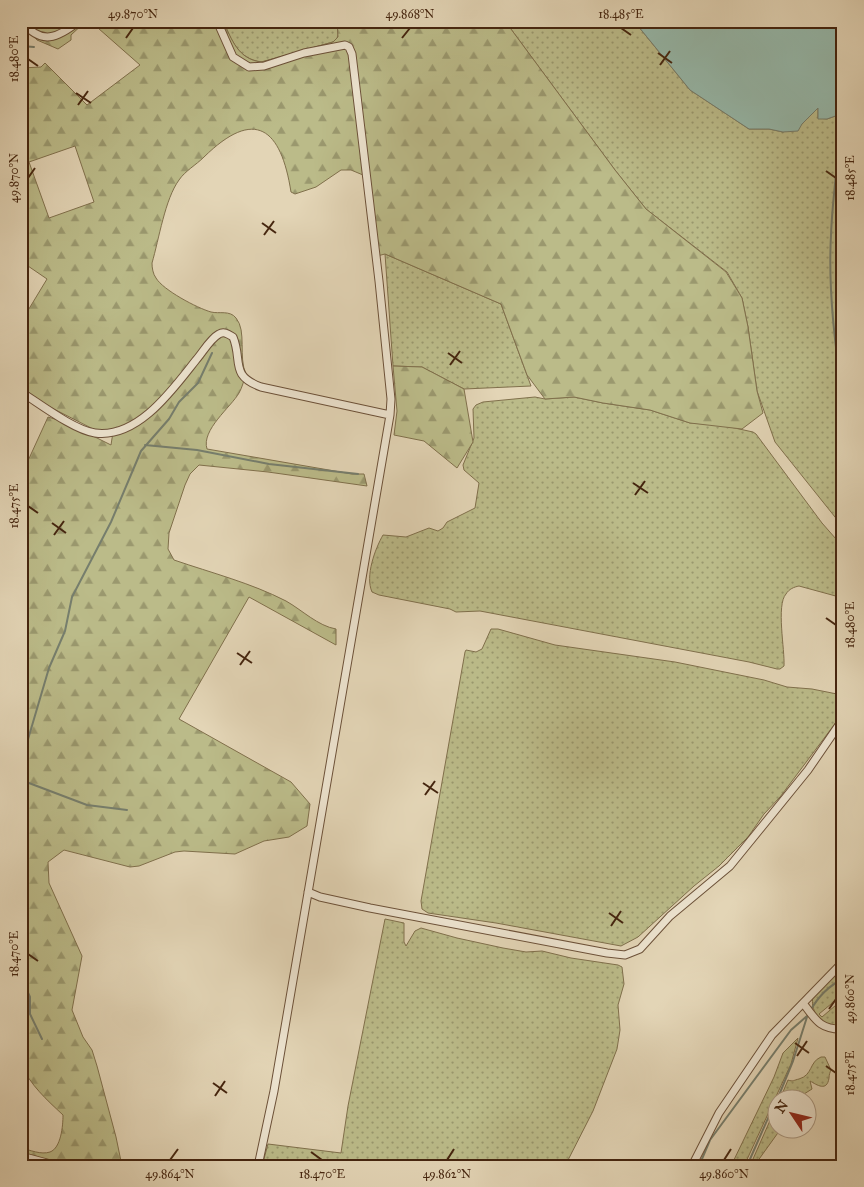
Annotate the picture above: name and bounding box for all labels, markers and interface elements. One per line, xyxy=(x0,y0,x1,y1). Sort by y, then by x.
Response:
text: 49.870°N xyxy=(108,7,158,21)
text: 49.868°N xyxy=(385,7,435,21)
text: 18.485°E xyxy=(598,7,644,21)
text: 18.480°E xyxy=(7,35,21,82)
text: 49.870°N xyxy=(7,153,21,203)
text: 18.485°E xyxy=(843,155,857,201)
text: 18.475°E xyxy=(7,483,21,528)
text: 18.480°E xyxy=(843,601,857,648)
text: 18.470°E xyxy=(7,930,21,977)
text: 49.860°N xyxy=(843,974,857,1024)
text: 18.475°E xyxy=(843,1050,857,1095)
north arrow xyxy=(766,1090,816,1140)
text: N xyxy=(771,1097,792,1117)
text: 49.864°N xyxy=(145,1167,195,1181)
text: 18.470°E xyxy=(299,1167,346,1181)
text: 49.862°N xyxy=(423,1167,471,1181)
text: 49.860°N xyxy=(699,1167,749,1181)

